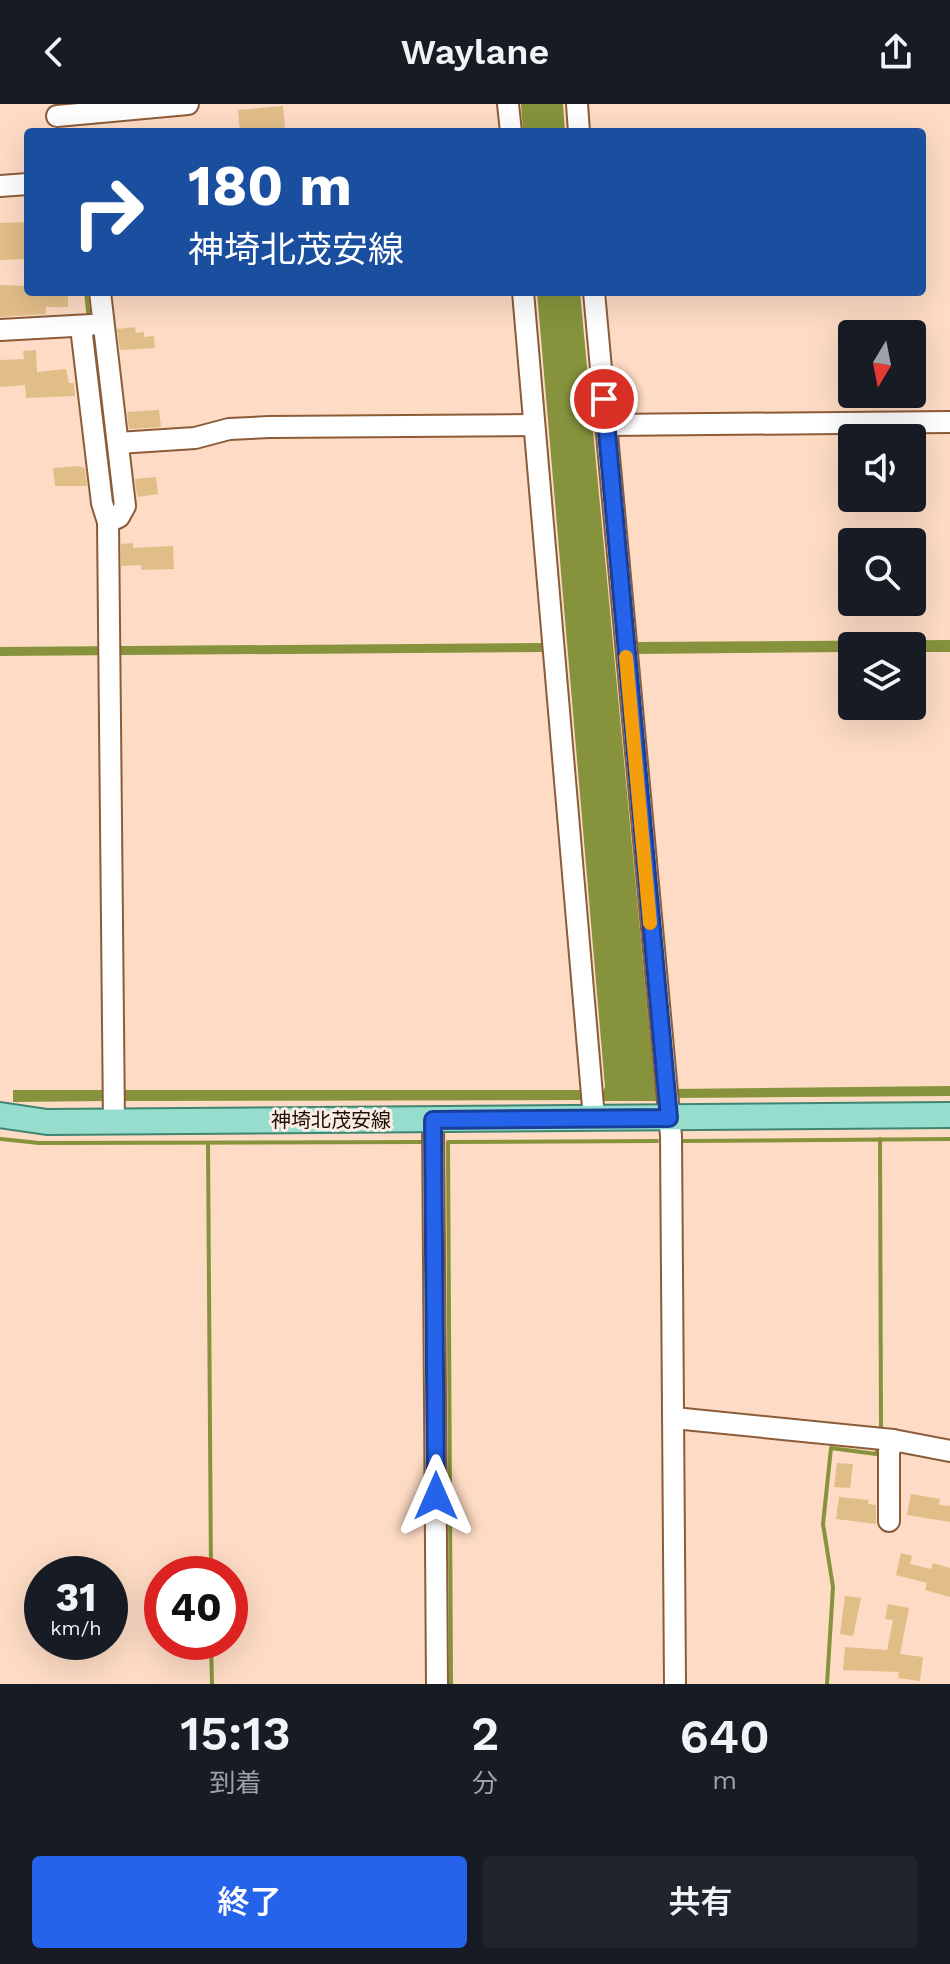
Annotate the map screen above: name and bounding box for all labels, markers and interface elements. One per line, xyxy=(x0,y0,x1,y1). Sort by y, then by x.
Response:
icon: back xyxy=(32,30,76,74)
icon: share xyxy=(874,30,918,74)
text: Waylane xyxy=(401,31,549,73)
text: 180 m xyxy=(188,153,352,219)
icon: right xyxy=(56,160,160,264)
text: 神埼北茂安線 xyxy=(188,229,404,271)
north arrow xyxy=(838,320,926,408)
map controls xyxy=(838,320,926,720)
pin xyxy=(570,365,638,433)
icon: arrive xyxy=(582,377,626,421)
button: sound xyxy=(838,424,926,512)
button: search xyxy=(838,528,926,616)
button: layers xyxy=(838,632,926,720)
street label: 神埼北茂安線 xyxy=(271,1108,391,1132)
position arrow xyxy=(394,1454,478,1538)
speed limit sign: 40 xyxy=(144,1556,248,1660)
text: 31 xyxy=(56,1574,96,1621)
text: km/h xyxy=(50,1616,102,1640)
text: 15:13 xyxy=(180,1705,291,1762)
text: 2 xyxy=(471,1705,499,1762)
text: 640 xyxy=(679,1708,770,1765)
text: m xyxy=(712,1765,737,1795)
text: 到着 xyxy=(209,1768,261,1798)
text: 分 xyxy=(472,1768,498,1798)
button: 終了 xyxy=(32,1856,467,1948)
button: 共有 xyxy=(483,1856,918,1948)

